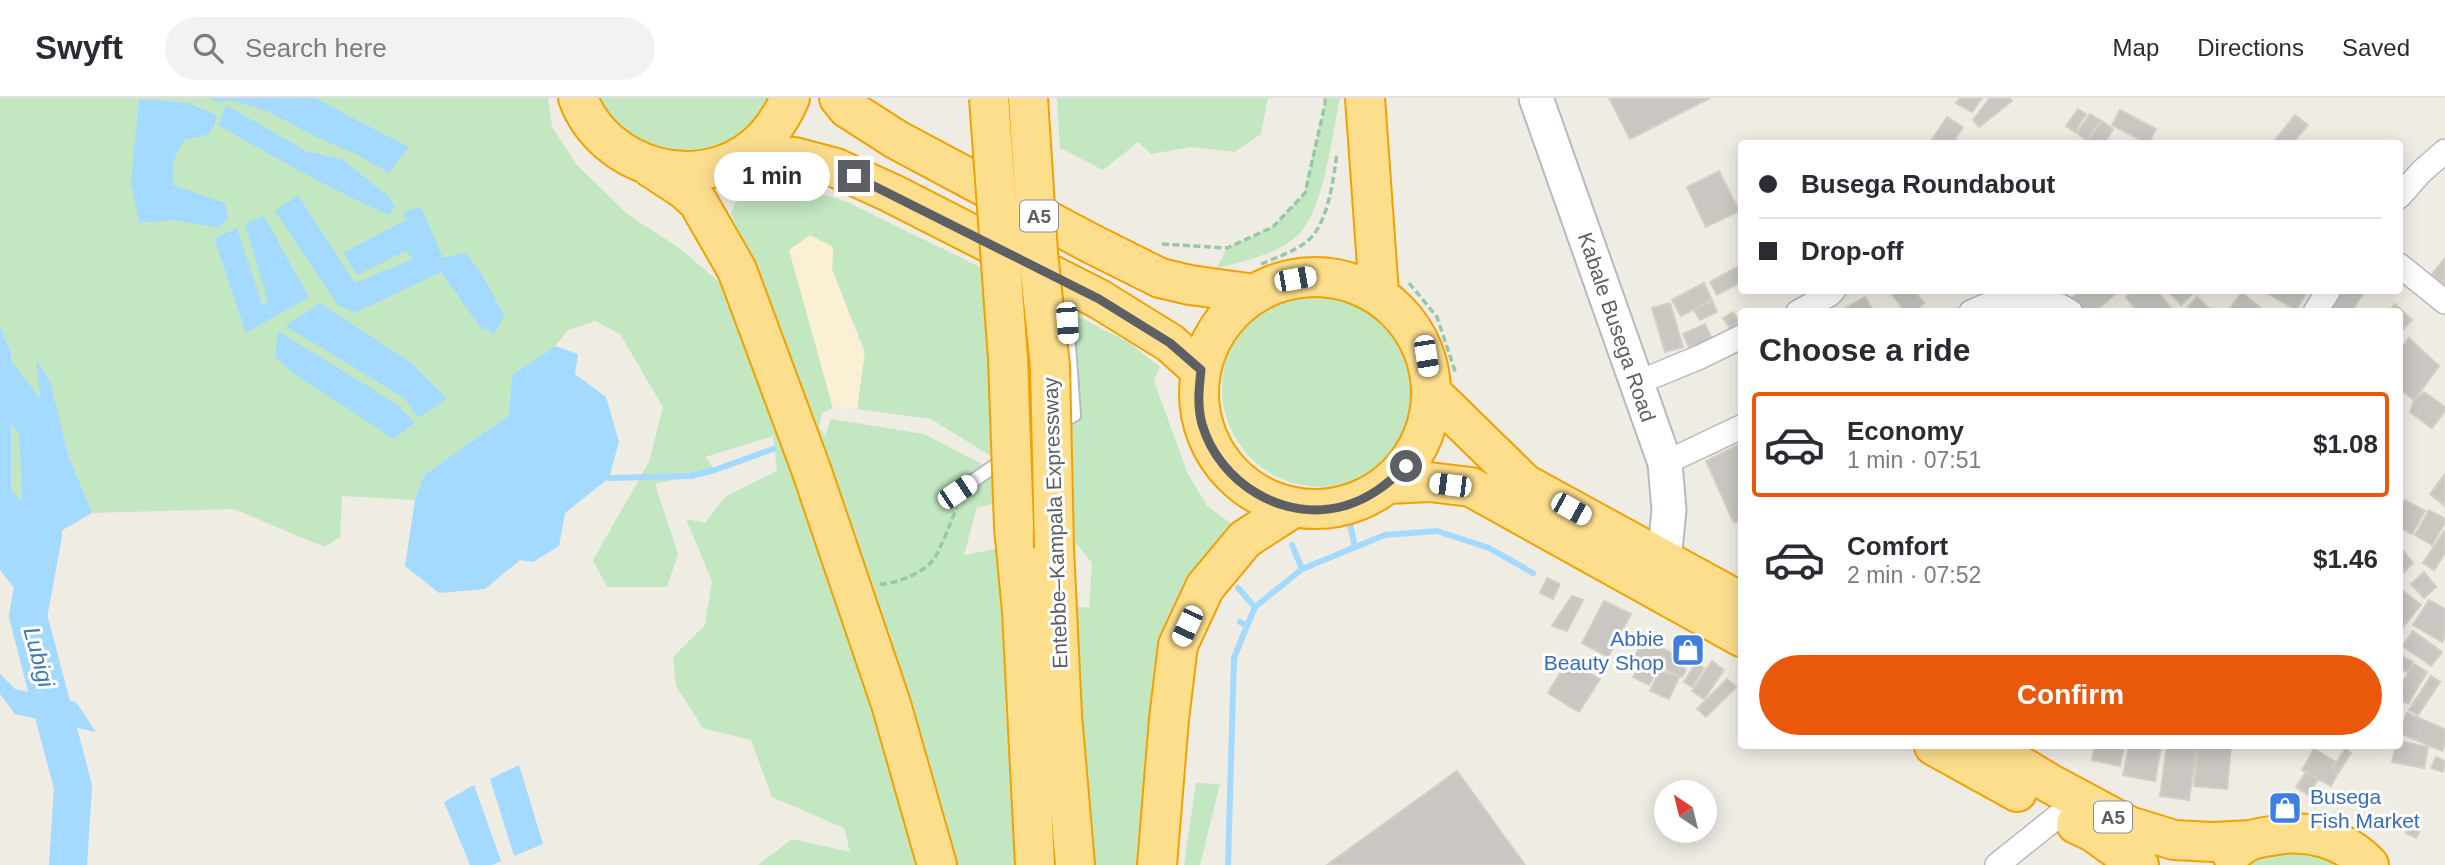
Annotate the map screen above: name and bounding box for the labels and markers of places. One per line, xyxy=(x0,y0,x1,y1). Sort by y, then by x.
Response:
place label: Abbie Beauty Shop xyxy=(1544,627,1664,674)
shop icon: Abbie Beauty Shop xyxy=(1669,631,1707,669)
place label: Busega Fish Market xyxy=(2310,785,2420,832)
shop icon: Busega Fish Market xyxy=(2266,789,2304,827)

